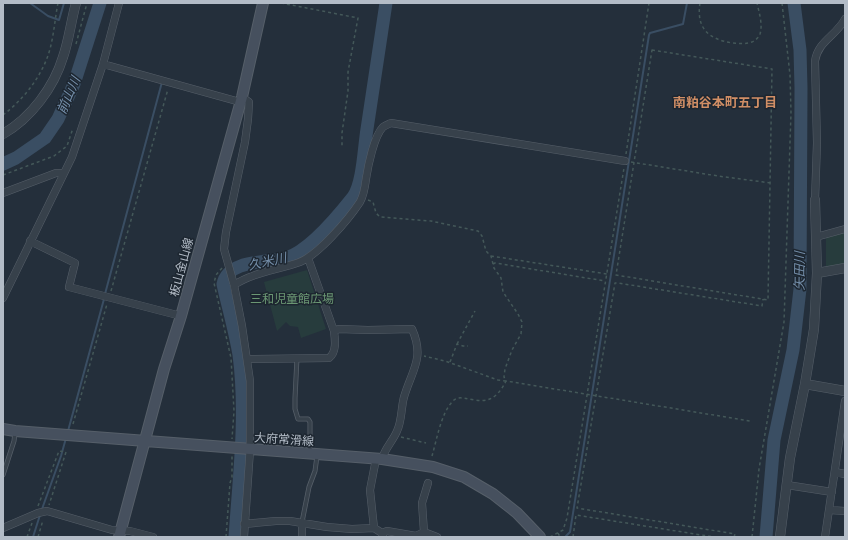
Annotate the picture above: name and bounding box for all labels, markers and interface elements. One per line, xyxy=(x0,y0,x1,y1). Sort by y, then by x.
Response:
water label: 前山川 xyxy=(54,72,83,116)
district label: 南粕谷本町五丁目 xyxy=(673,95,777,109)
street label: 板山金山線 xyxy=(167,236,195,298)
water label: 矢田川 xyxy=(792,249,806,291)
water label: 久米川 xyxy=(246,250,289,272)
park label: 三和児童館広場 xyxy=(250,292,334,305)
street label: 大府常滑線 xyxy=(254,430,314,448)

